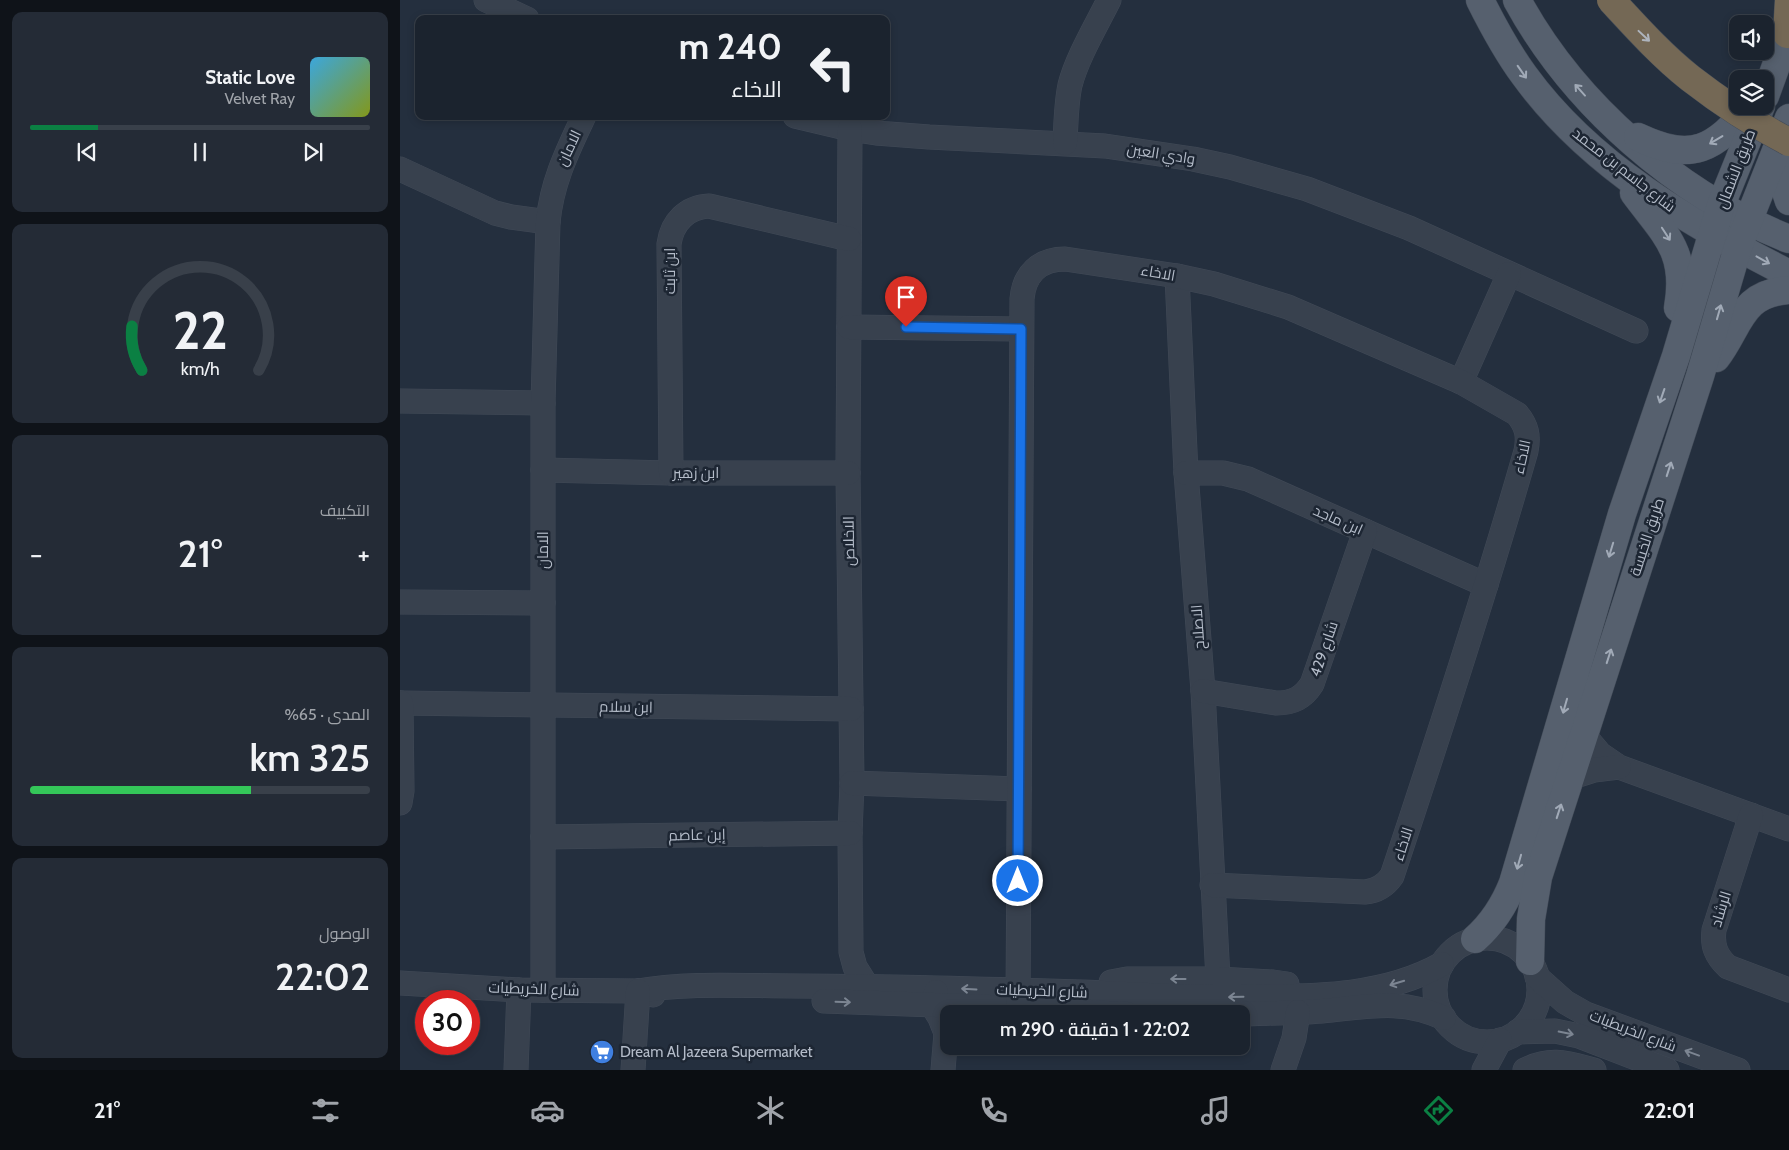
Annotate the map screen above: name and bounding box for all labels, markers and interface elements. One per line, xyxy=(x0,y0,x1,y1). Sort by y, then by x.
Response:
map controls xyxy=(1729,15,1774,115)
button: sound xyxy=(1729,15,1774,60)
text: 240 m xyxy=(679,25,782,68)
one-way arrow xyxy=(1638,30,1651,42)
icon: left xyxy=(800,35,865,100)
one-way arrow xyxy=(1517,65,1527,79)
text: Static Love xyxy=(205,66,295,89)
button: layers xyxy=(1729,70,1774,115)
text: الاخاء xyxy=(731,76,782,103)
one-way arrow xyxy=(1574,84,1586,97)
text: Velvet Ray xyxy=(224,89,295,108)
street label: شارع جاسم بن محمد xyxy=(1568,124,1679,217)
street label: الامان xyxy=(553,127,586,169)
street label: طريق الشمال xyxy=(1713,127,1760,211)
one-way arrow xyxy=(1710,135,1724,145)
icon: previous xyxy=(73,138,101,166)
icon: pause xyxy=(186,138,214,166)
icon: next xyxy=(299,138,327,166)
street label: وادي العين xyxy=(1125,140,1196,171)
one-way arrow xyxy=(1661,227,1671,241)
street label: ابن ثابت xyxy=(661,248,680,294)
one-way arrow xyxy=(1756,256,1770,266)
street label: الاخاء xyxy=(1139,261,1177,285)
pin xyxy=(885,276,927,327)
icon: arrive xyxy=(892,283,920,311)
text: 22 xyxy=(172,299,228,362)
one-way arrow xyxy=(1714,304,1724,320)
text: km/h xyxy=(180,358,220,379)
one-way arrow xyxy=(1657,388,1666,404)
street label: الاخاء xyxy=(1510,438,1534,476)
one-way arrow xyxy=(1665,461,1675,477)
street label: ابن زهير xyxy=(672,464,719,483)
street label: طريق الخيسة xyxy=(1626,496,1669,579)
text: التكييف xyxy=(320,501,370,520)
street label: ابن ماجد xyxy=(1310,501,1366,540)
street label: الاخلاص xyxy=(840,516,859,566)
text: 21° xyxy=(178,530,222,577)
street label: الامان xyxy=(534,531,553,569)
text: − xyxy=(30,537,42,571)
text: + xyxy=(358,537,370,571)
one-way arrow xyxy=(1605,542,1615,558)
street label: الاصلاح xyxy=(1187,604,1211,650)
street label: شارع 429 xyxy=(1306,619,1344,680)
one-way arrow xyxy=(1605,649,1614,665)
street label: ابن سلام xyxy=(599,698,653,717)
one-way arrow xyxy=(1560,698,1570,714)
text: المدى · 65% xyxy=(284,705,370,724)
text: 325 km xyxy=(249,734,370,781)
one-way arrow xyxy=(1555,804,1564,819)
street label: الاخاء xyxy=(1389,825,1417,863)
street label: إبن عاصم xyxy=(668,826,726,845)
position arrow xyxy=(991,854,1043,906)
one-way arrow xyxy=(1514,854,1524,870)
street label: الرشاد xyxy=(1707,889,1735,929)
text: الوصول xyxy=(319,924,370,943)
text: 22:02 xyxy=(275,953,370,1000)
one-way arrow xyxy=(1170,974,1186,984)
street label: شارع الخريطيات xyxy=(488,978,580,1002)
one-way arrow xyxy=(1390,978,1406,988)
street label: شارع الخريطيات xyxy=(996,980,1088,1004)
one-way arrow xyxy=(961,984,977,993)
speed limit sign: 30 xyxy=(415,990,480,1055)
one-way arrow xyxy=(1228,992,1244,1002)
one-way arrow xyxy=(835,997,851,1007)
street label: شارع الخريطيات xyxy=(1586,1006,1679,1058)
text: 22:02 · 1 دقيقة · 290 m xyxy=(1000,1018,1190,1041)
one-way arrow xyxy=(1557,1029,1573,1038)
supermarket icon: Dream Al Jazeera Supermarket xyxy=(589,1039,615,1065)
place label: Dream Al Jazeera Supermarket xyxy=(620,1043,813,1061)
one-way arrow xyxy=(1685,1048,1700,1057)
icon: filters xyxy=(308,1093,343,1128)
icon: car xyxy=(530,1093,565,1128)
icon: climate xyxy=(753,1093,788,1128)
icon: phone xyxy=(976,1093,1011,1128)
icon: music xyxy=(1198,1093,1233,1128)
icon: directions xyxy=(1421,1093,1456,1128)
text: 21° xyxy=(94,1097,120,1124)
text: 22:01 xyxy=(1643,1097,1695,1124)

